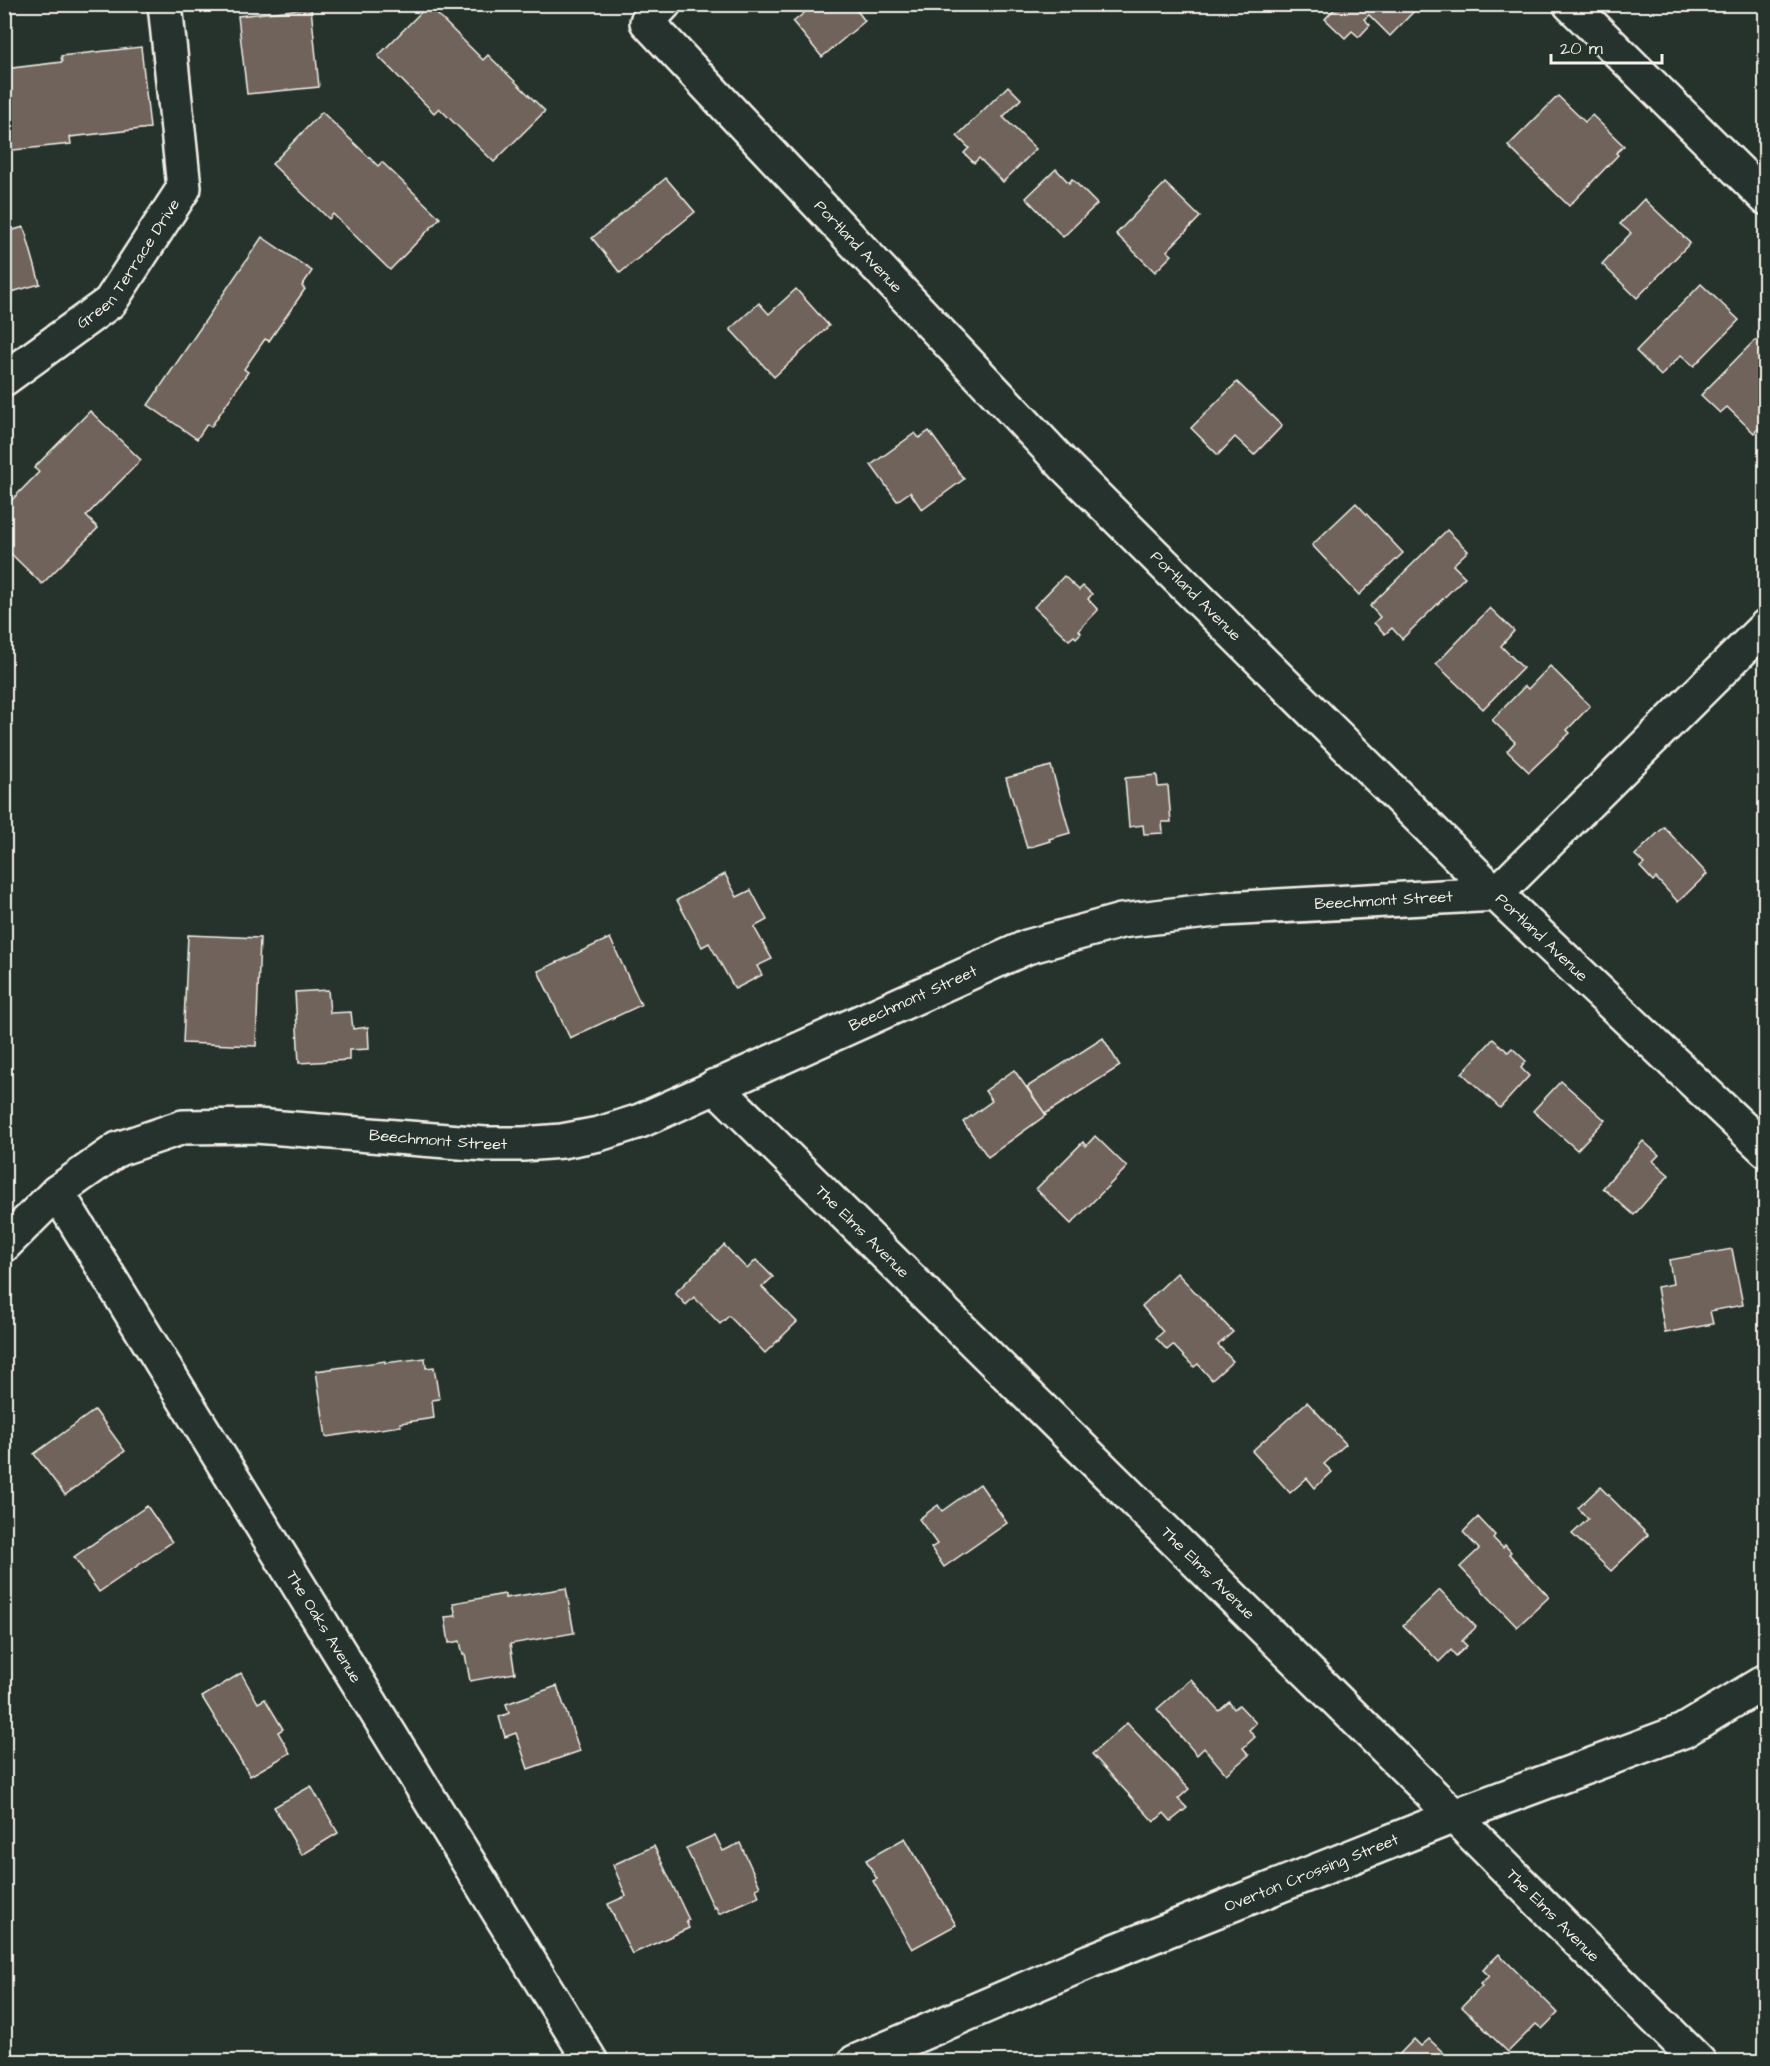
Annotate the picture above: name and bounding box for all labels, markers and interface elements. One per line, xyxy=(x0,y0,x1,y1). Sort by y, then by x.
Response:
scale bar xyxy=(1551,27,1662,65)
text: 20 m xyxy=(1560,36,1603,61)
street label: Green Terrace Drive xyxy=(72,194,185,334)
street label: Portland Avenue xyxy=(809,195,908,298)
street label: Portland Avenue xyxy=(1146,546,1246,646)
street label: Beechmont Street xyxy=(1314,885,1454,915)
street label: Portland Avenue xyxy=(1491,888,1593,987)
street label: Beechmont Street xyxy=(845,960,981,1037)
street label: Beechmont Street xyxy=(368,1124,508,1155)
street label: The Elms Avenue xyxy=(810,1180,914,1283)
street label: The Elms Avenue xyxy=(1156,1522,1260,1625)
street label: The Oaks Avenue xyxy=(281,1566,367,1687)
street label: Overton Crossing Street xyxy=(1221,1828,1402,1917)
street label: The Elms Avenue xyxy=(1501,1864,1605,1967)

